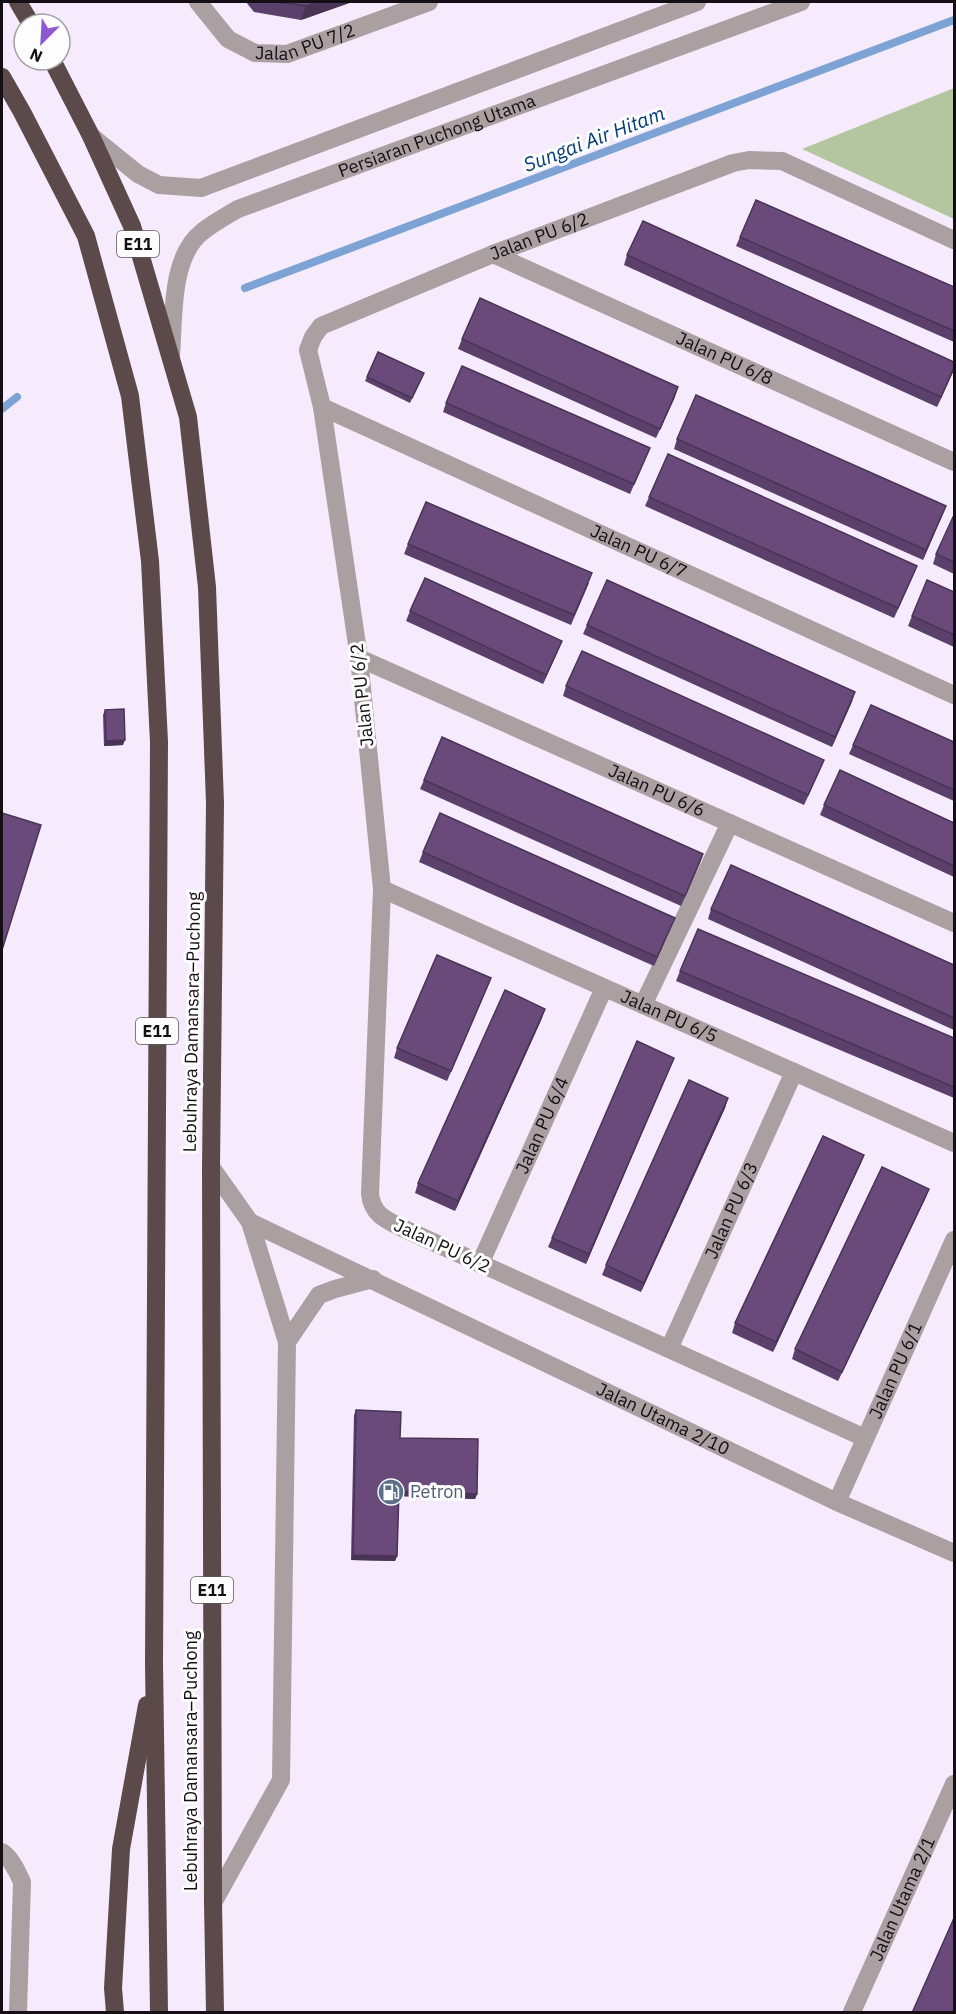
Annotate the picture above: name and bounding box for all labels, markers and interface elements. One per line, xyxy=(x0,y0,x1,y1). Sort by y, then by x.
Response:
north arrow xyxy=(12,12,72,72)
street label: Jalan PU 7/2 xyxy=(255,18,358,65)
text: N xyxy=(27,44,45,67)
street label: Persiaran Puchong Utama xyxy=(335,89,539,182)
water label: Sungai Air Hitam xyxy=(519,99,668,178)
street label: Jalan PU 6/2 xyxy=(487,207,592,265)
road number: E11 xyxy=(117,231,159,257)
street label: Jalan PU 6/8 xyxy=(673,326,777,390)
street label: Jalan PU 6/7 xyxy=(587,519,691,583)
street label: Jalan PU 6/2 xyxy=(345,642,378,748)
street label: Jalan PU 6/6 xyxy=(605,759,709,822)
street label: Lebuhraya Damansara–Puchong xyxy=(178,891,205,1153)
street label: Jalan PU 6/5 xyxy=(617,984,721,1048)
road number: E11 xyxy=(136,1018,178,1044)
street label: Jalan PU 6/4 xyxy=(510,1073,574,1177)
street label: Jalan PU 6/3 xyxy=(699,1158,763,1262)
street label: Jalan PU 6/2 xyxy=(390,1213,494,1278)
street label: Jalan PU 6/1 xyxy=(864,1318,927,1422)
street label: Jalan Utama 2/10 xyxy=(593,1377,734,1460)
fuel station icon: Petron xyxy=(376,1477,406,1507)
place label: Petron xyxy=(410,1480,464,1503)
road number: E11 xyxy=(191,1577,233,1603)
street label: Lebuhraya Damansara–Puchong xyxy=(179,1630,202,1891)
street label: Jalan Utama 2/1 xyxy=(864,1833,940,1965)

